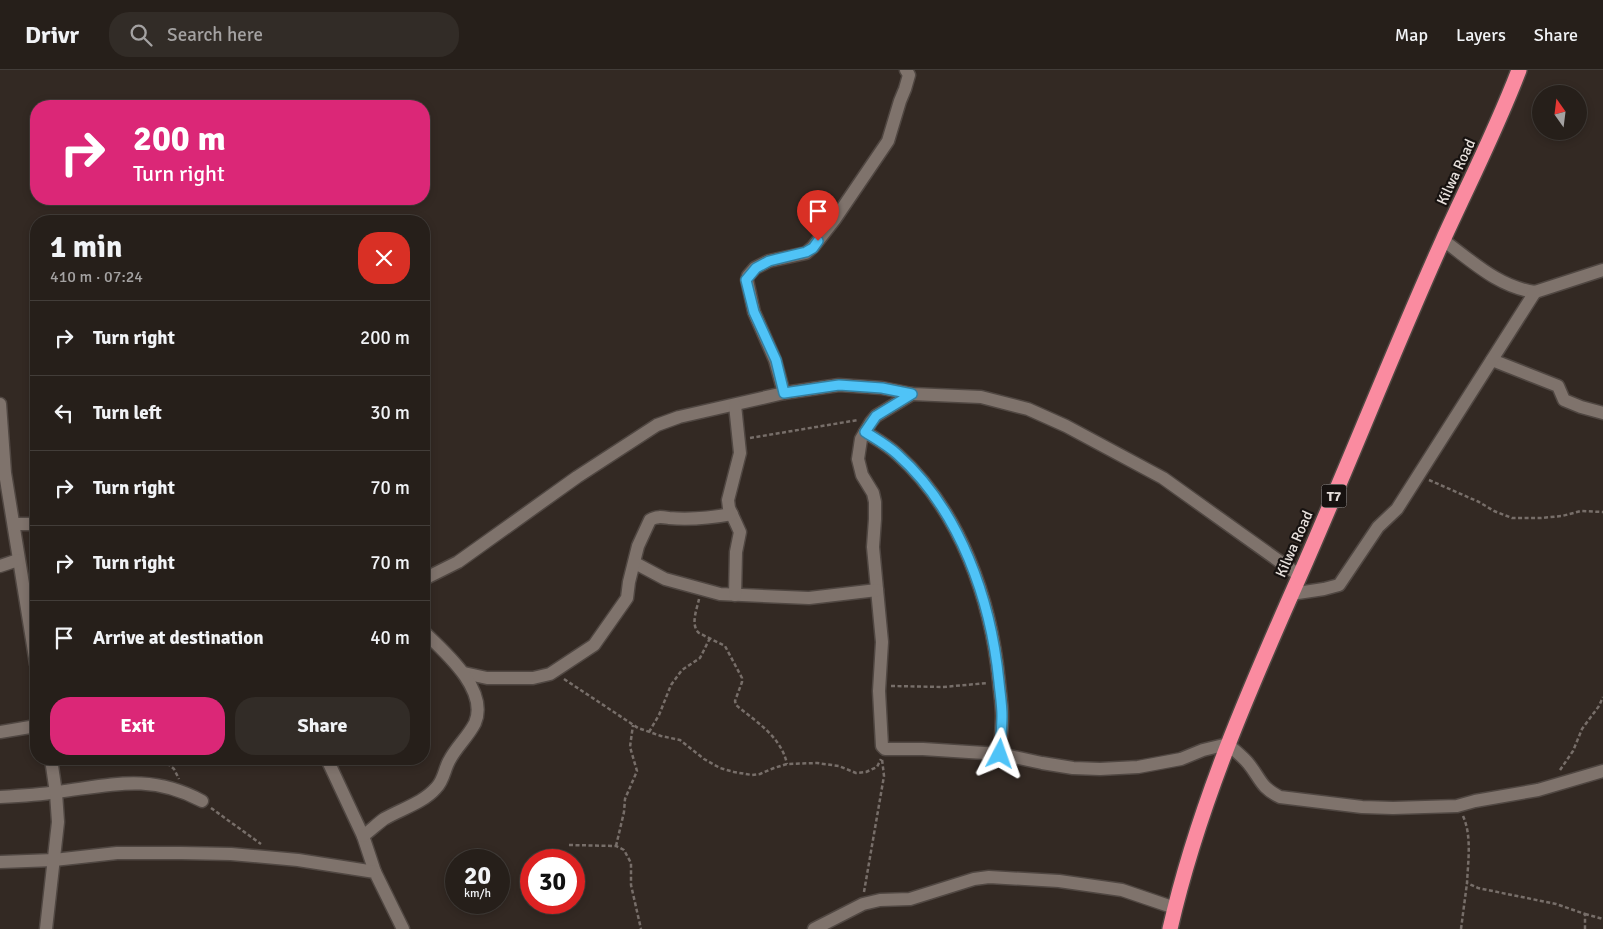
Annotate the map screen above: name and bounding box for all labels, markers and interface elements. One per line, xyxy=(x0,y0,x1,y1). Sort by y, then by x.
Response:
search box xyxy=(109,12,459,57)
text: Drivr xyxy=(25,20,79,50)
icon: search xyxy=(127,21,155,49)
text: Search here xyxy=(167,23,263,47)
text: Map xyxy=(1395,24,1428,46)
text: Layers xyxy=(1456,24,1506,46)
text: Share xyxy=(1534,24,1578,46)
north arrow xyxy=(1532,85,1588,140)
map controls xyxy=(1532,85,1587,140)
text: 200 m xyxy=(133,117,226,160)
icon: right xyxy=(50,120,115,185)
street label: Kilwa Road xyxy=(1433,136,1479,208)
text: Turn right xyxy=(133,160,225,187)
pin xyxy=(797,190,839,241)
icon: arrive xyxy=(804,197,832,225)
text: 1 min xyxy=(50,229,122,266)
button: close xyxy=(358,232,410,284)
text: 410 m · 07:24 xyxy=(50,267,143,287)
icon: right xyxy=(50,324,78,352)
text: Turn right xyxy=(93,326,175,350)
text: 200 m xyxy=(360,326,410,350)
icon: left xyxy=(50,399,78,427)
text: Turn left xyxy=(93,401,162,425)
text: 30 m xyxy=(370,401,410,425)
icon: right xyxy=(50,474,78,502)
text: Turn right xyxy=(93,476,175,500)
text: 70 m xyxy=(370,476,410,500)
road number: T7 xyxy=(1322,484,1346,508)
street label: Kilwa Road xyxy=(1271,508,1317,580)
icon: right xyxy=(50,549,78,577)
text: Turn right xyxy=(93,551,175,575)
text: 70 m xyxy=(370,551,410,575)
icon: arrive xyxy=(50,624,78,652)
text: Arrive at destination xyxy=(93,626,264,650)
text: 40 m xyxy=(370,626,410,650)
button: Exit xyxy=(50,697,225,755)
button: Share xyxy=(235,697,410,755)
position arrow xyxy=(973,727,1025,779)
speed limit sign: 30 xyxy=(520,849,585,914)
text: 20 xyxy=(464,860,491,891)
text: km/h xyxy=(464,886,491,901)

